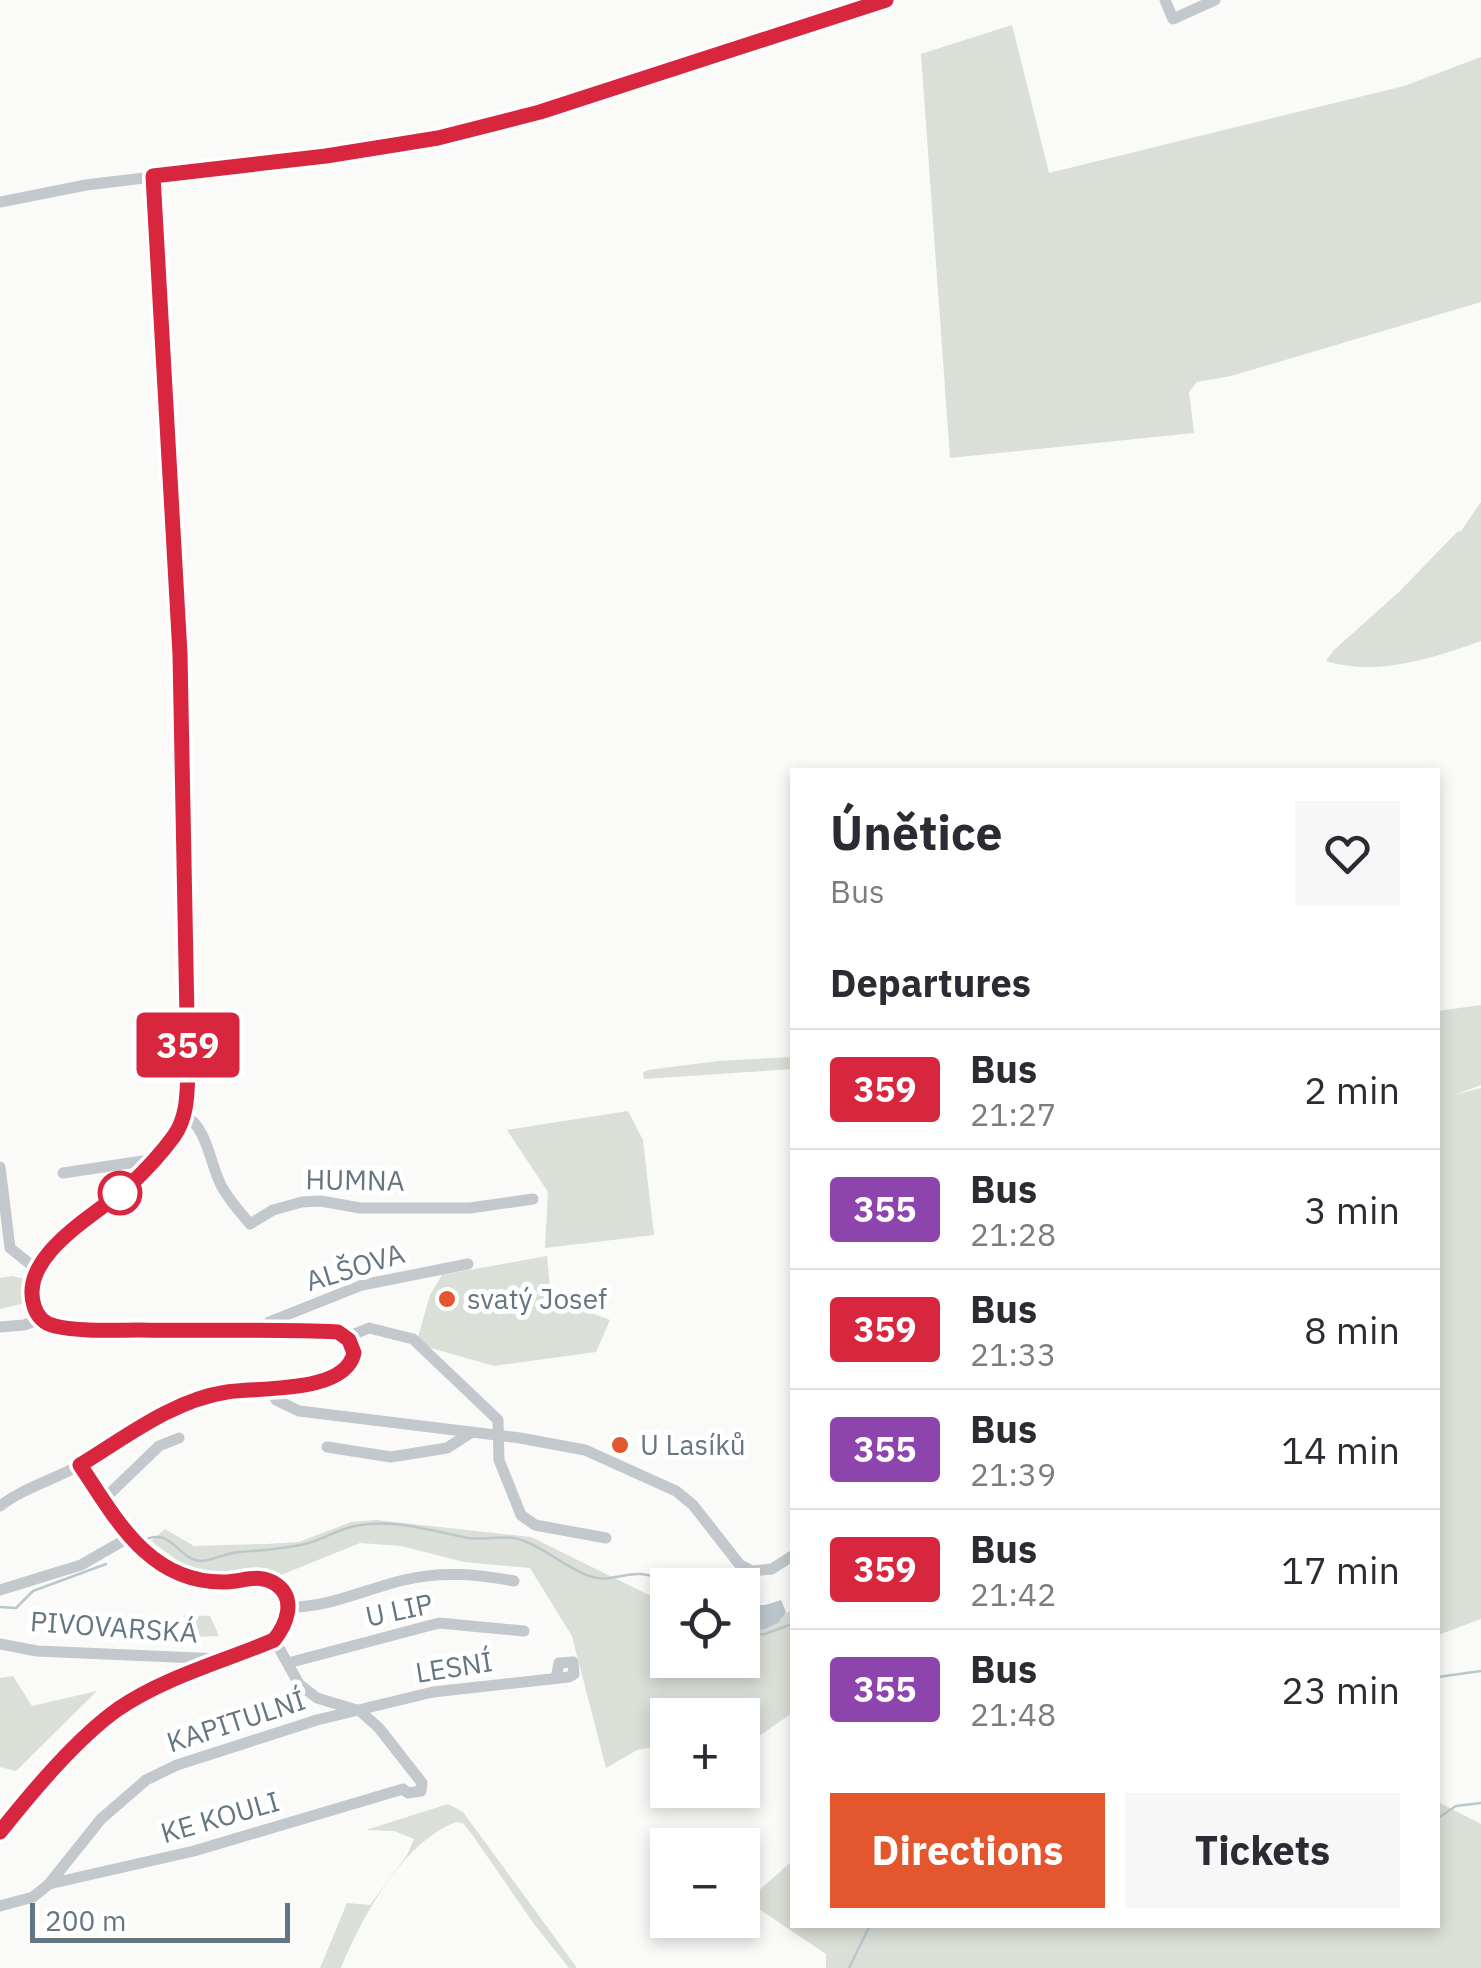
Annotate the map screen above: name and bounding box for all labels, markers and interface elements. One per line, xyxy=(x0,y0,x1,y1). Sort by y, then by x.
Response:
text: Únětice xyxy=(830,801,1003,863)
button: heart xyxy=(1295,801,1400,906)
text: Bus xyxy=(830,870,885,912)
text: Departures xyxy=(830,958,1031,1007)
line badge: 359 xyxy=(130,1012,246,1078)
text: 359 xyxy=(156,1022,220,1068)
text: Bus xyxy=(970,1044,1037,1093)
text: 2 min xyxy=(1304,1065,1400,1114)
text: 359 xyxy=(853,1066,917,1112)
text: 21:27 xyxy=(970,1093,1056,1135)
street label: HUMNA xyxy=(305,1160,405,1199)
text: Bus xyxy=(970,1164,1037,1213)
unlabelled marker xyxy=(99,1172,141,1214)
text: 3 min xyxy=(1304,1185,1400,1234)
text: 355 xyxy=(853,1186,917,1232)
text: 21:28 xyxy=(970,1213,1056,1255)
street label: ALŠOVA xyxy=(301,1234,409,1299)
place label: svatý Josef xyxy=(467,1280,607,1317)
text: Bus xyxy=(970,1284,1037,1333)
marker: svatý Josef xyxy=(436,1288,458,1310)
text: 8 min xyxy=(1304,1305,1400,1354)
text: 359 xyxy=(853,1306,917,1352)
text: 21:33 xyxy=(970,1333,1056,1375)
text: Bus xyxy=(970,1404,1037,1453)
text: 14 min xyxy=(1281,1425,1400,1474)
place label: U Lasíků xyxy=(640,1426,746,1463)
text: 355 xyxy=(853,1426,917,1472)
marker: U Lasíků xyxy=(609,1434,631,1456)
text: 21:39 xyxy=(970,1453,1056,1495)
text: Bus xyxy=(970,1524,1037,1573)
text: 17 min xyxy=(1281,1545,1400,1594)
text: 359 xyxy=(853,1546,917,1592)
map controls xyxy=(650,1568,760,1938)
button: locate xyxy=(650,1568,760,1678)
text: 21:42 xyxy=(970,1573,1056,1615)
street label: U LIP xyxy=(362,1584,436,1635)
street label: PIVOVARSKÁ xyxy=(29,1602,199,1651)
street label: LESNÍ xyxy=(413,1642,495,1691)
text: Bus xyxy=(970,1644,1037,1693)
text: 23 min xyxy=(1281,1665,1400,1714)
text: 355 xyxy=(853,1666,917,1712)
street label: KAPITULNÍ xyxy=(162,1681,310,1760)
text: 21:48 xyxy=(970,1693,1056,1735)
button: + xyxy=(650,1698,760,1808)
street label: KE KOULI xyxy=(156,1782,283,1851)
button: Directions xyxy=(830,1793,1105,1908)
button: Tickets xyxy=(1125,1793,1400,1908)
button: − xyxy=(650,1828,760,1938)
scale bar xyxy=(30,1898,290,1942)
text: 200 m xyxy=(45,1902,126,1939)

